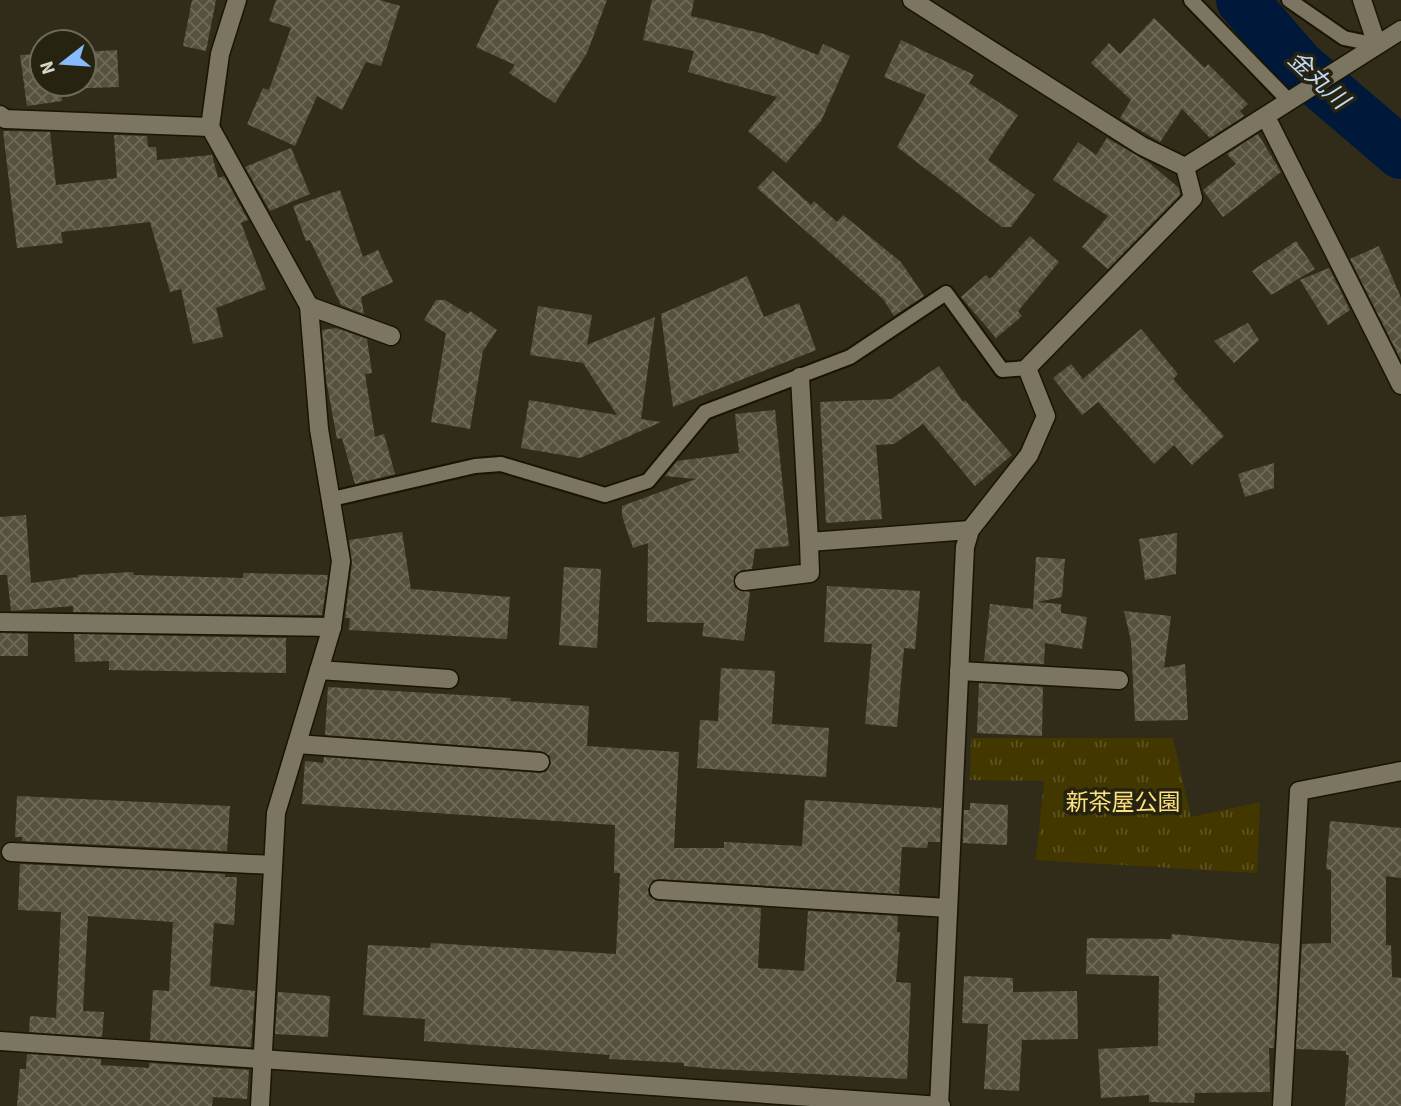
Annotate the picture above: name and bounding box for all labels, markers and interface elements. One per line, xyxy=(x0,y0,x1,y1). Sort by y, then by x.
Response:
north arrow xyxy=(28,28,98,98)
water label: 金丸川 xyxy=(1280,43,1358,119)
text: N xyxy=(33,58,63,78)
park label: 新茶屋公園 xyxy=(1066,786,1181,819)

